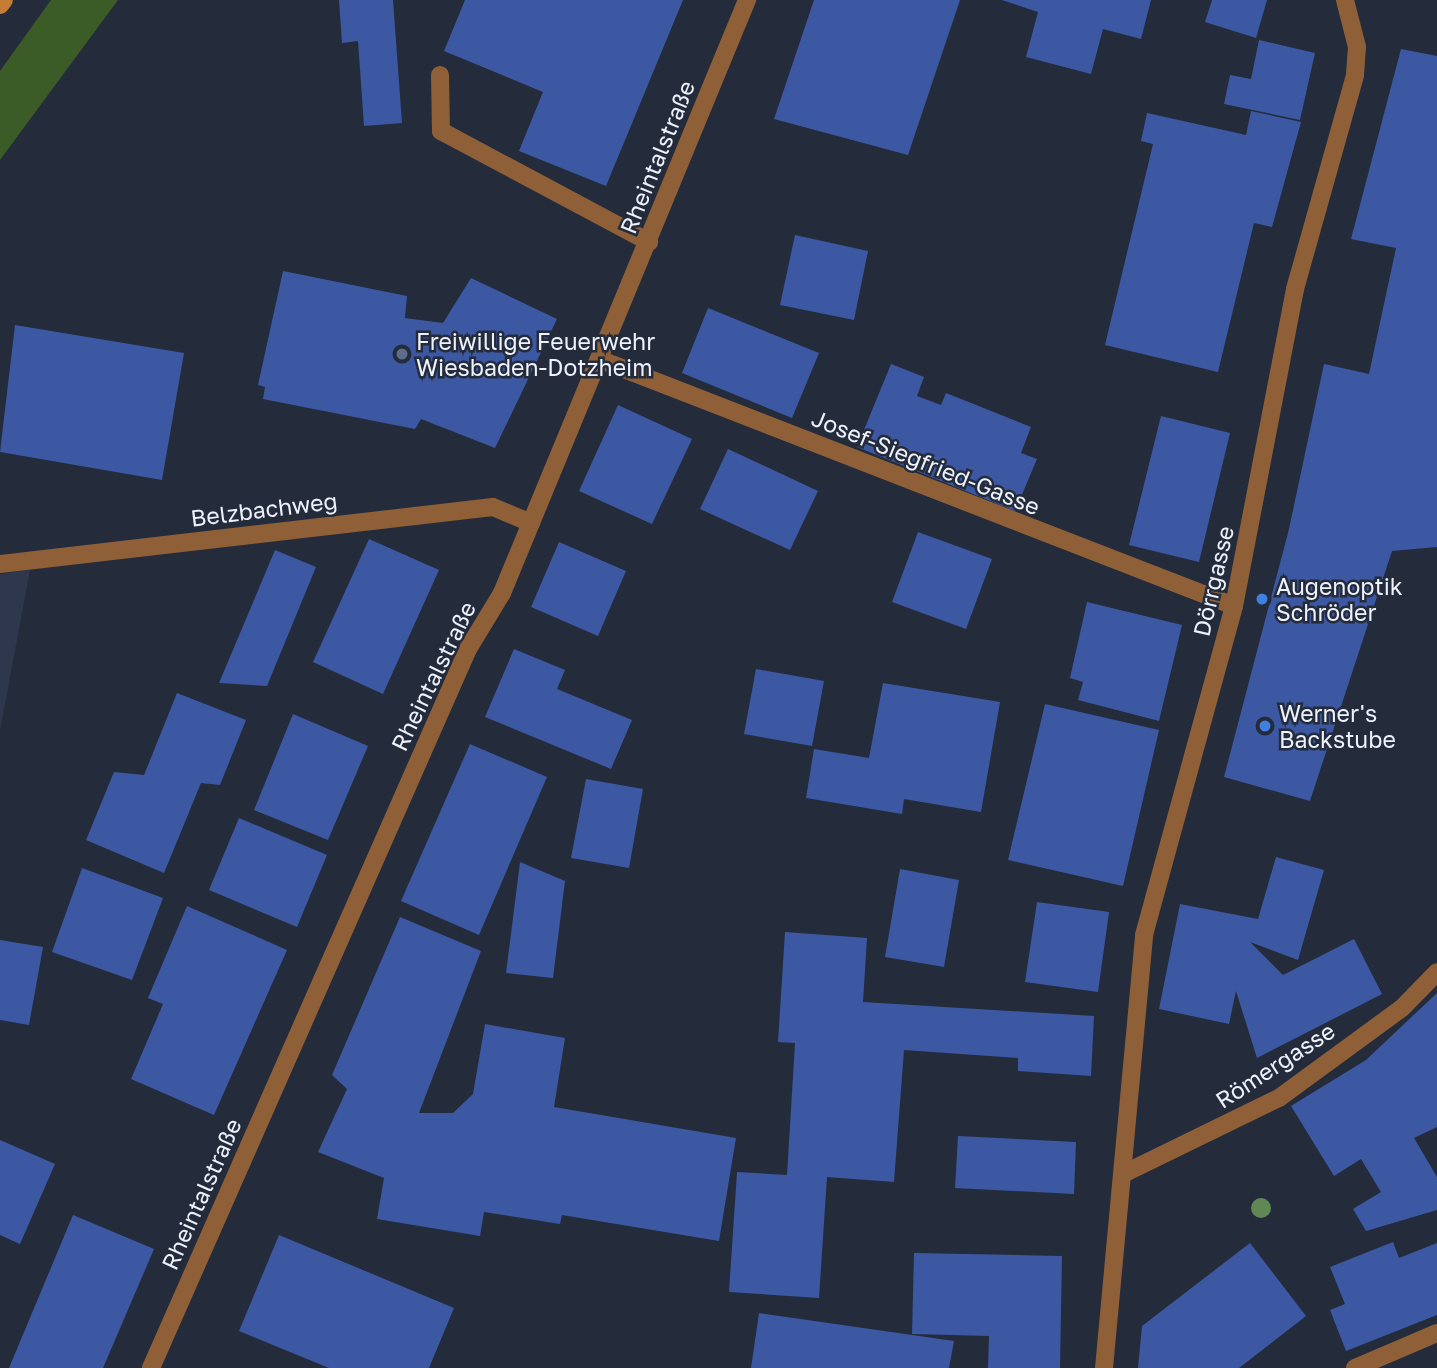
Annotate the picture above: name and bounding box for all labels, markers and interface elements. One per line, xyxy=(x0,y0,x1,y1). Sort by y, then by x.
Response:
street label: Rheintalstraße xyxy=(614,76,700,238)
place label: Freiwillige Feuerwehr Wiesbaden-Dotzheim xyxy=(416,327,655,381)
marker: Freiwillige Feuerwehr Wiesbaden-Dotzheim xyxy=(394,346,410,362)
street label: Josef-Siegfried-Gasse xyxy=(808,404,1044,520)
street label: Belzbachweg xyxy=(189,486,339,532)
street label: Dörrgasse xyxy=(1187,523,1239,639)
place label: Augenoptik Schröder xyxy=(1276,572,1403,626)
marker: Augenoptik Schröder xyxy=(1254,591,1270,607)
street label: Rheintalstraße xyxy=(385,597,481,755)
place label: Werner's Backstube xyxy=(1279,699,1396,753)
marker: Werner's Backstube xyxy=(1257,718,1273,734)
street label: Römergasse xyxy=(1210,1016,1340,1114)
street label: Rheintalstraße xyxy=(155,1114,247,1274)

